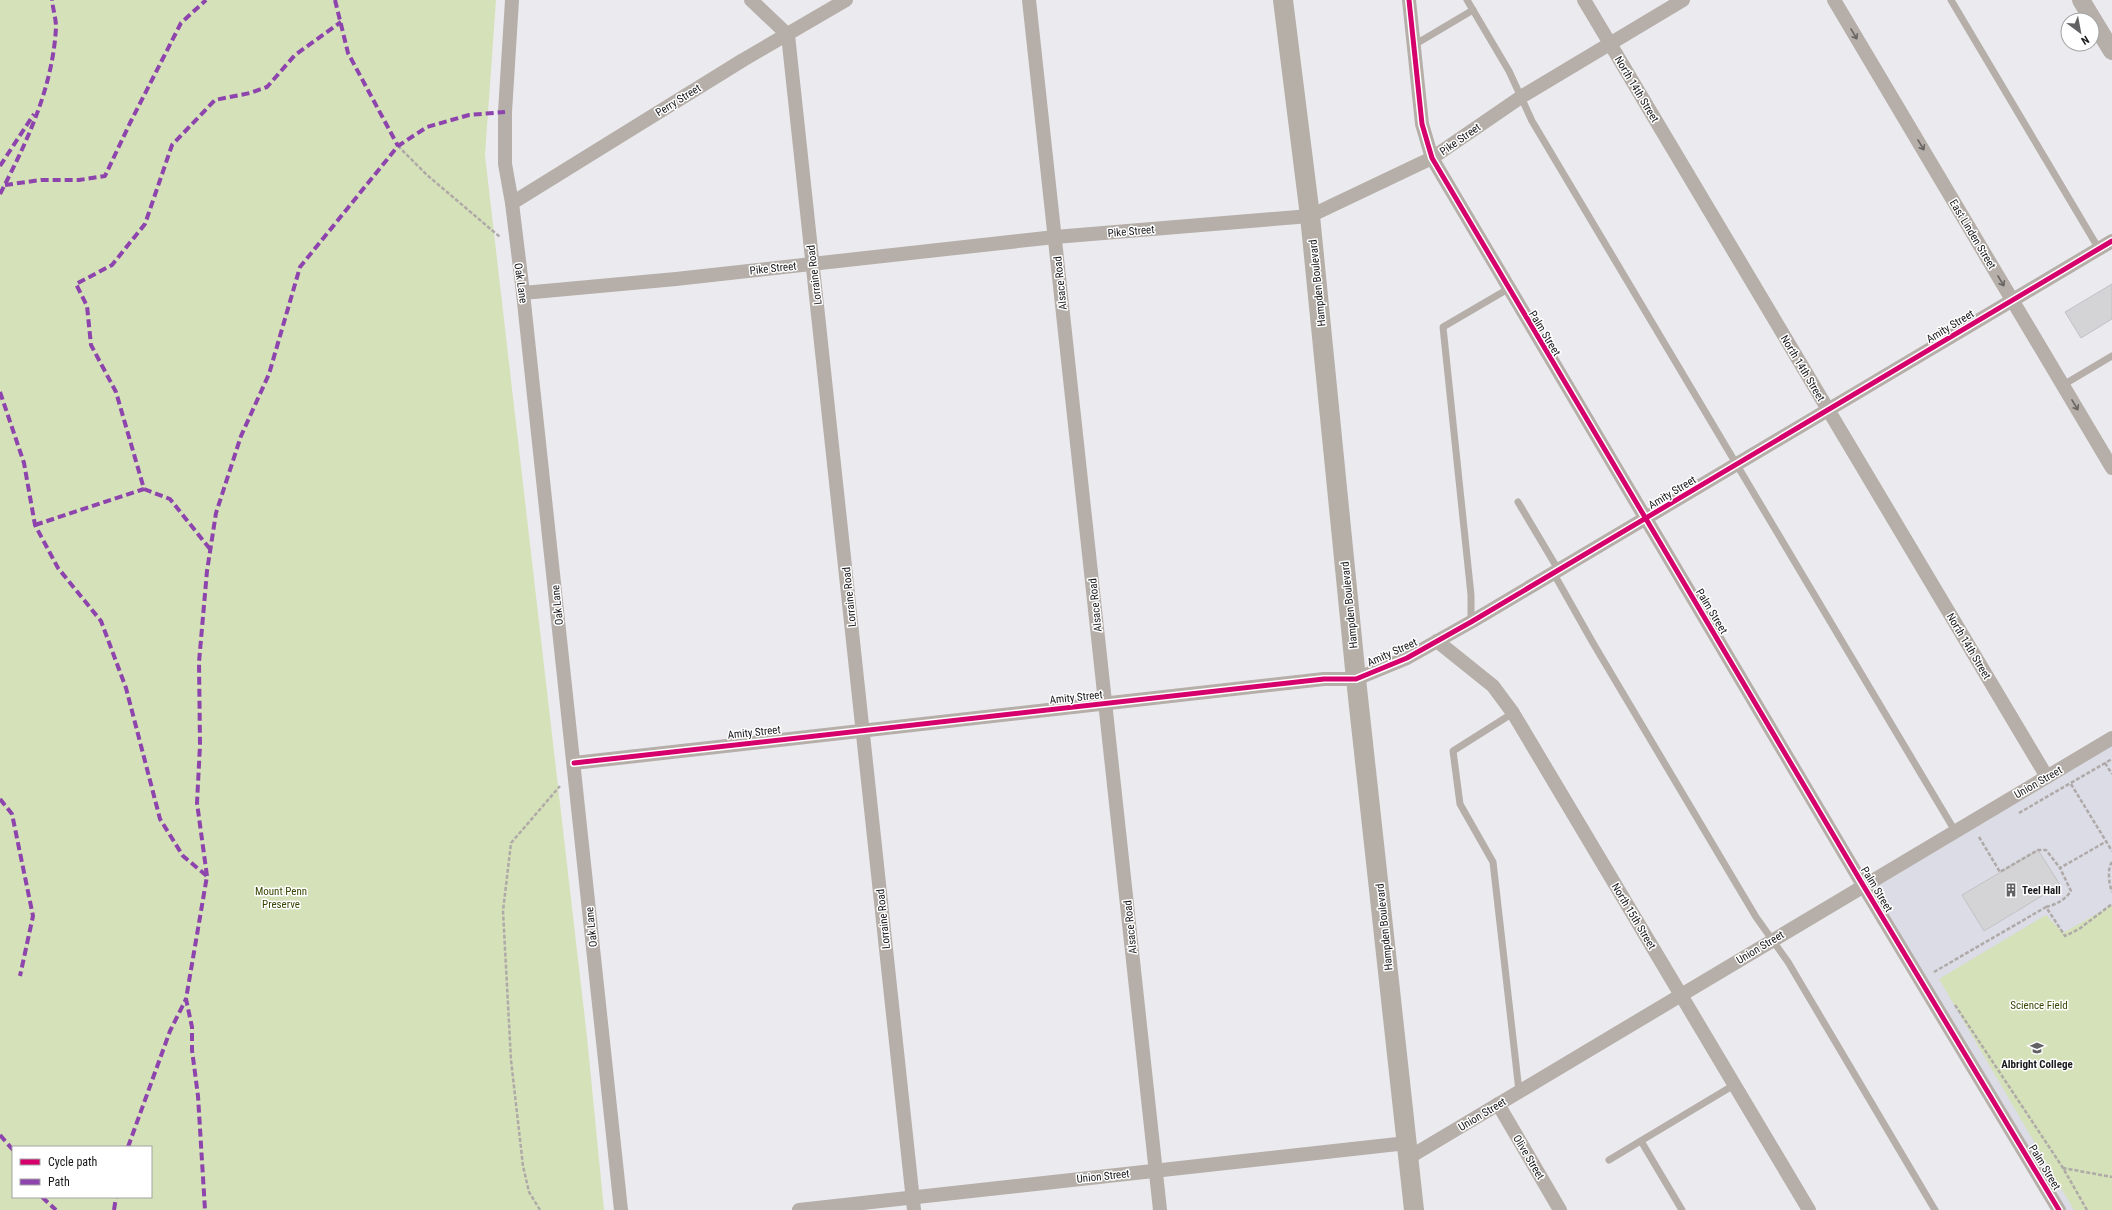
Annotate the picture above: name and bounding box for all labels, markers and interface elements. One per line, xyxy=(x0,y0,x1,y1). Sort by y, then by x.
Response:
north arrow xyxy=(2060,12,2100,52)
one-way arrow xyxy=(1851,28,1859,40)
text: N xyxy=(2079,33,2091,47)
street label: North 14th Street xyxy=(1612,54,1661,125)
street label: Perry Street xyxy=(653,81,703,119)
street label: Pike Street xyxy=(1437,121,1483,158)
one-way arrow xyxy=(1917,139,1925,151)
street label: East Linden Street xyxy=(1947,197,1998,271)
street label: Pike Street xyxy=(1107,223,1155,240)
street label: Hampden Boulevard xyxy=(1306,239,1329,327)
street label: Lorraine Road xyxy=(804,244,825,306)
street label: Alsace Road xyxy=(1051,255,1070,310)
street label: Pike Street xyxy=(749,260,797,277)
street label: Oak Lane xyxy=(511,262,530,304)
one-way arrow xyxy=(1998,275,2006,287)
street label: Amity Street xyxy=(1924,307,1976,346)
street label: Palm Street xyxy=(1526,308,1563,358)
street label: North 14th Street xyxy=(1778,333,1827,404)
one-way arrow xyxy=(2071,399,2079,411)
street label: Amity Street xyxy=(1646,473,1698,512)
street label: Hampden Boulevard xyxy=(1338,561,1361,649)
street label: Lorraine Road xyxy=(840,566,859,628)
street label: Alsace Road xyxy=(1086,577,1105,632)
street label: Oak Lane xyxy=(549,584,566,626)
street label: Palm Street xyxy=(1693,586,1730,636)
street label: North 14th Street xyxy=(1944,611,1993,682)
street label: Amity Street xyxy=(1365,636,1419,669)
street label: Amity Street xyxy=(1049,688,1103,707)
street label: Amity Street xyxy=(727,723,781,742)
street label: Union Street xyxy=(2012,764,2065,801)
street label: Palm Street xyxy=(1858,864,1895,914)
street label: North 15th Street xyxy=(1609,881,1658,952)
building icon: Teel Hall xyxy=(2003,882,2019,898)
street label: Hampden Boulevard xyxy=(1373,883,1396,971)
place label: Teel Hall xyxy=(2022,884,2061,897)
park label: Mount Penn Preserve xyxy=(255,885,307,911)
street label: Lorraine Road xyxy=(874,888,893,950)
street label: Alsace Road xyxy=(1121,899,1140,954)
street label: Oak Lane xyxy=(583,906,600,948)
street label: Union Street xyxy=(1734,928,1786,967)
park label: Science Field xyxy=(2010,999,2068,1012)
school or university icon: Albright College xyxy=(2029,1040,2045,1056)
place label: Albright College xyxy=(2001,1058,2073,1071)
street label: Union Street xyxy=(1456,1095,1508,1134)
street label: Olive Street xyxy=(1510,1133,1547,1182)
street label: Palm Street xyxy=(2026,1142,2063,1192)
legend xyxy=(12,1146,152,1198)
text: Cycle path xyxy=(48,1155,98,1169)
street label: Union Street xyxy=(1076,1167,1130,1186)
text: Path xyxy=(48,1175,70,1189)

